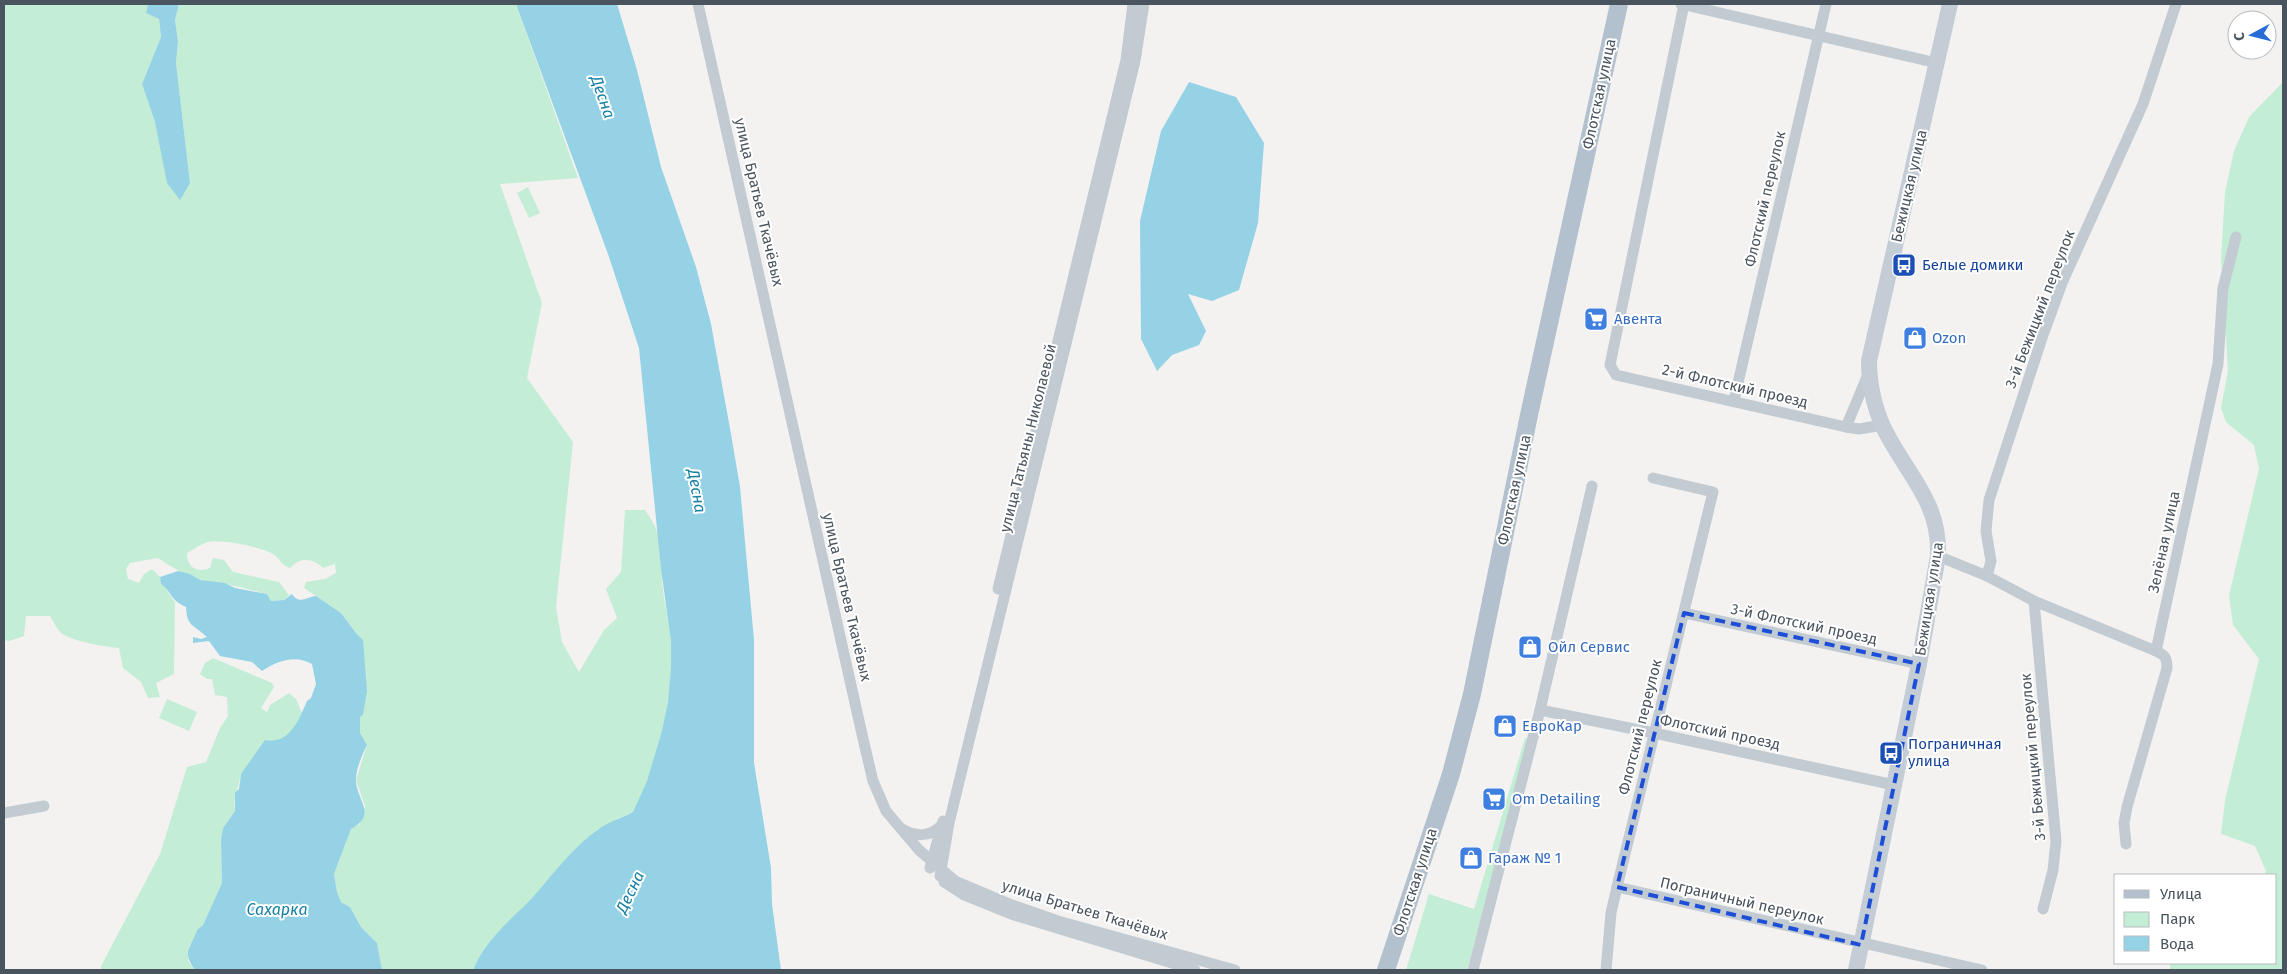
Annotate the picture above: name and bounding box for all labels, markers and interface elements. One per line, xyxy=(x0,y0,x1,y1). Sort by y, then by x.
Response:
north arrow xyxy=(2227,10,2277,60)
text: С xyxy=(2231,31,2249,42)
street label: Флотская улица xyxy=(1579,37,1619,151)
water label: Десна xyxy=(586,71,619,121)
street label: улица Братьев Ткачёвых xyxy=(731,116,787,289)
street label: Бежицкая улица xyxy=(1887,128,1931,244)
street label: Флотский переулок xyxy=(1741,129,1789,269)
street label: 3-й Бежицкий переулок xyxy=(2001,227,2079,391)
bus stop icon: Белые домики xyxy=(1891,252,1917,278)
place label: Белые домики xyxy=(1922,256,2023,274)
supermarket icon: Авента xyxy=(1583,306,1609,332)
place label: Авента xyxy=(1614,310,1662,328)
shop icon: Ozon xyxy=(1902,325,1928,351)
place label: Ozon xyxy=(1932,329,1966,347)
street label: улица Татьяны Николаевой xyxy=(996,342,1060,534)
street label: 2-й Флотский проезд xyxy=(1660,360,1810,412)
street label: Флотская улица xyxy=(1494,433,1534,547)
water label: Десна xyxy=(683,466,710,514)
street label: Зелёная улица xyxy=(2144,489,2184,595)
street label: улица Братьев Ткачёвых xyxy=(819,511,875,684)
street label: Бежицкая улица xyxy=(1911,541,1947,657)
street label: 3-й Флотский проезд xyxy=(1729,600,1879,648)
shop icon: Ойл Сервис xyxy=(1517,634,1543,660)
place label: Ойл Сервис xyxy=(1548,638,1630,656)
street label: Флотский переулок xyxy=(1614,657,1666,797)
street label: 3-й Бежицкий переулок xyxy=(2017,672,2049,841)
street label: Флотский проезд xyxy=(1658,710,1782,754)
shop icon: ЕвроКар xyxy=(1492,713,1518,739)
place label: ЕвроКар xyxy=(1522,717,1582,735)
place label: Пограничная улица xyxy=(1908,735,2002,770)
bus stop icon: Пограничная улица xyxy=(1878,740,1904,766)
supermarket icon: Om Detailing xyxy=(1481,786,1507,812)
place label: Om Detailing xyxy=(1512,790,1600,808)
street label: Флотская улица xyxy=(1389,826,1441,938)
shop icon: Гараж № 1 xyxy=(1458,845,1484,871)
place label: Гараж № 1 xyxy=(1488,849,1561,867)
water label: Десна xyxy=(611,868,648,918)
street label: Пограничный переулок xyxy=(1658,873,1826,929)
legend xyxy=(2114,874,2277,964)
street label: улица Братьев Ткачёвых xyxy=(1000,876,1171,944)
text: Улица xyxy=(2160,885,2202,903)
water label: Сахарка xyxy=(246,900,308,919)
text: Парк xyxy=(2160,910,2195,928)
text: Вода xyxy=(2160,935,2194,953)

